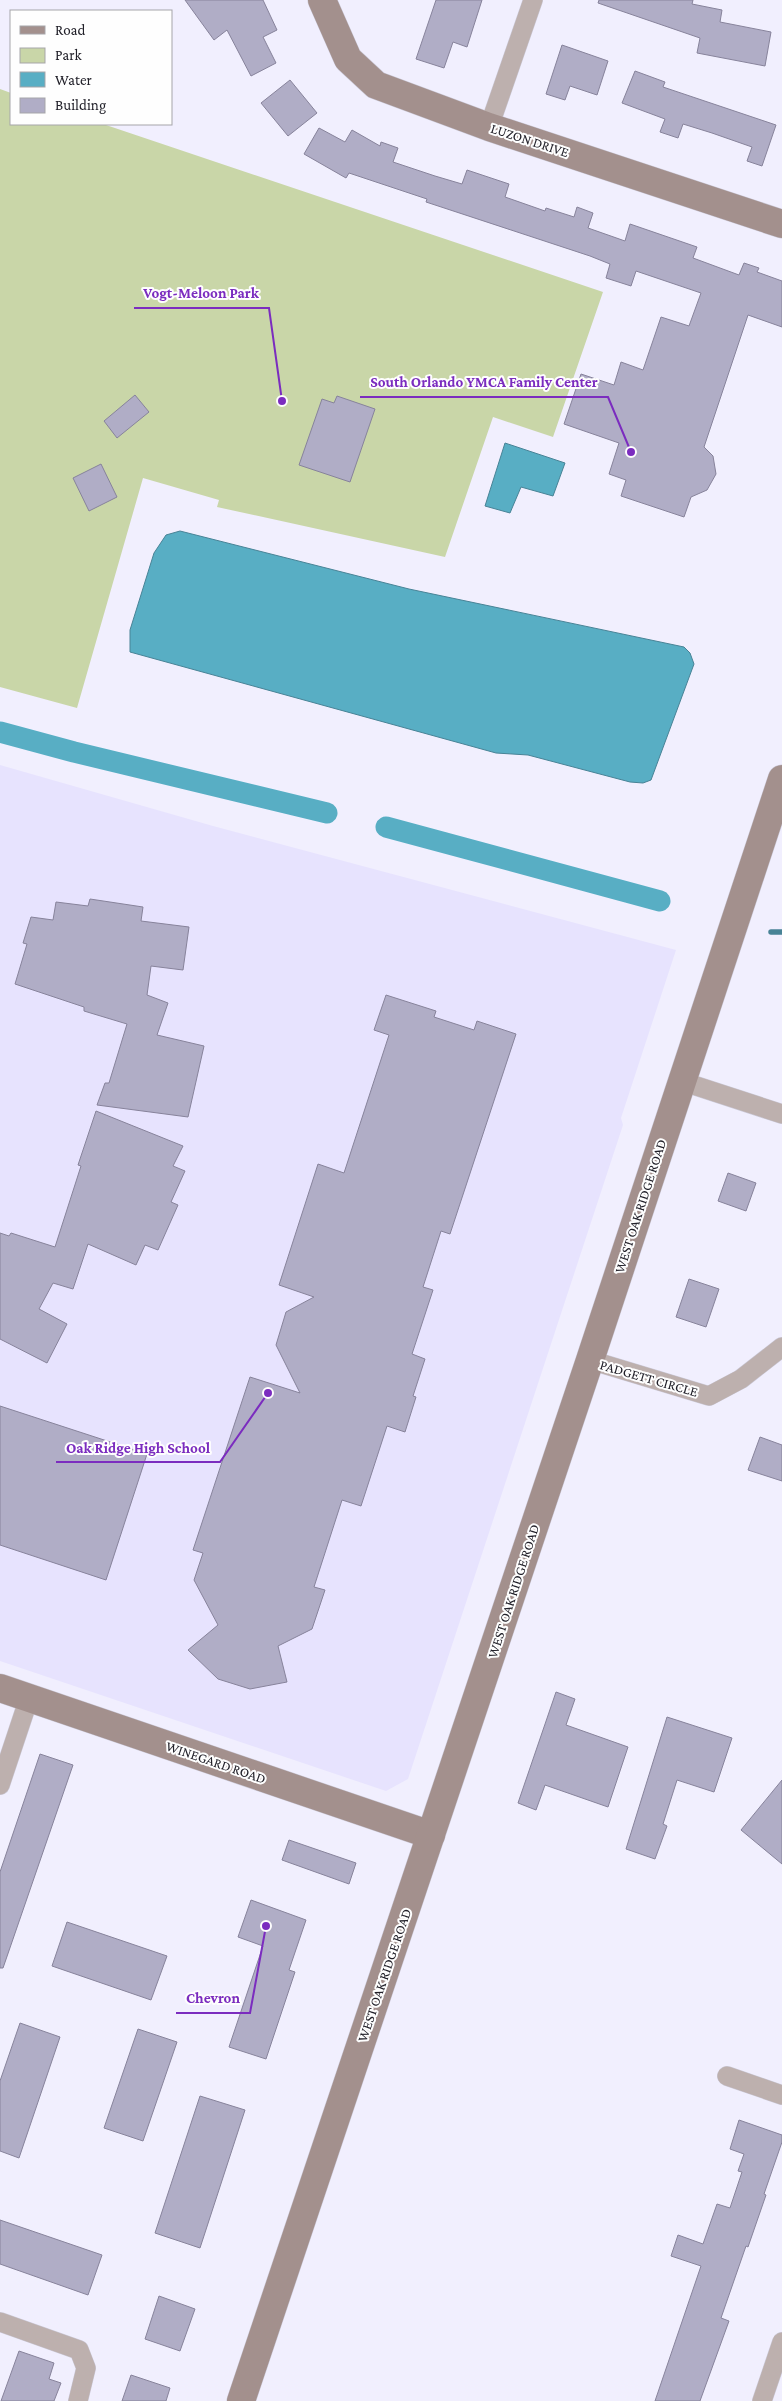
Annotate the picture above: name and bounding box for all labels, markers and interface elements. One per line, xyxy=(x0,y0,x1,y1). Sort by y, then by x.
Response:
legend xyxy=(10,10,172,125)
text: Road xyxy=(55,22,86,38)
text: Park xyxy=(55,47,82,63)
text: Water xyxy=(55,72,92,88)
text: Building xyxy=(55,97,106,114)
street label: LUZON DRIVE xyxy=(489,120,571,160)
callout: Vogt-Meloon Park xyxy=(134,278,269,308)
text: Vogt-Meloon Park xyxy=(142,285,260,301)
callout: South Orlando YMCA Family Center xyxy=(360,367,608,397)
text: South Orlando YMCA Family Center xyxy=(370,374,598,390)
street label: WEST OAK RIDGE ROAD xyxy=(611,1137,669,1275)
street label: PADGETT CIRCLE xyxy=(598,1356,700,1400)
callout: Oak Ridge High School xyxy=(56,1432,220,1462)
text: Oak Ridge High School xyxy=(66,1440,211,1456)
street label: WEST OAK RIDGE ROAD xyxy=(484,1522,542,1660)
street label: WINEGARD ROAD xyxy=(164,1737,268,1787)
street label: WEST OAK RIDGE ROAD xyxy=(354,1906,414,2044)
callout: Chevron xyxy=(176,1983,250,2013)
text: Chevron xyxy=(186,1990,240,2006)

